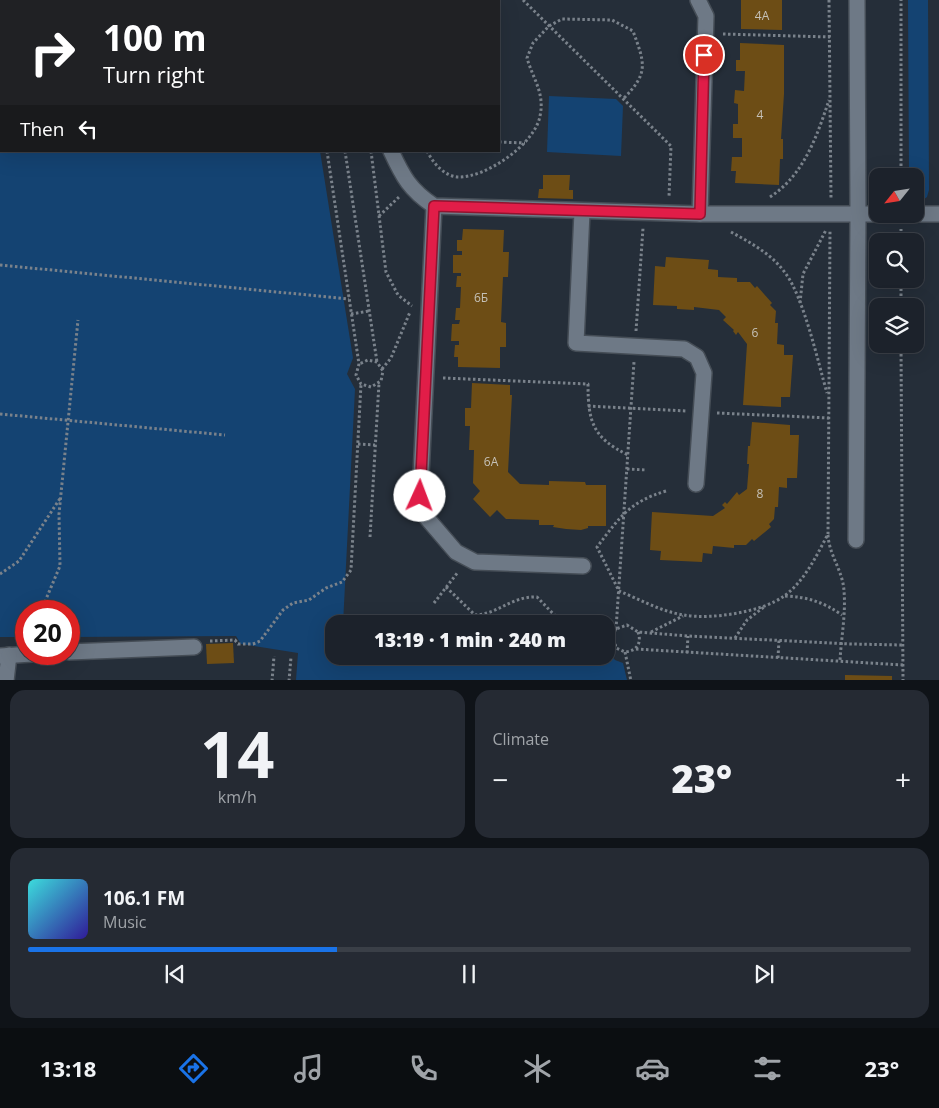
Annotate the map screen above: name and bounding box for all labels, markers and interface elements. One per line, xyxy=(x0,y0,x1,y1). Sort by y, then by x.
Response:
house number: 4А xyxy=(755,7,770,24)
text: 100 m xyxy=(103,14,207,61)
icon: right xyxy=(20,20,85,85)
pin xyxy=(683,34,725,76)
icon: arrive xyxy=(690,41,718,69)
text: Turn right xyxy=(103,59,205,89)
house number: 4 xyxy=(757,106,764,123)
icon: left xyxy=(74,115,102,143)
text: Then xyxy=(20,116,64,142)
north arrow xyxy=(869,168,924,222)
map controls xyxy=(869,168,924,353)
button: search xyxy=(869,233,924,288)
house number: 6Б xyxy=(474,289,488,306)
button: layers xyxy=(869,298,924,353)
house number: 6 xyxy=(752,324,759,341)
house number: 6А xyxy=(484,453,499,470)
position arrow xyxy=(393,469,445,521)
house number: 8 xyxy=(757,485,764,502)
speed limit sign: 20 xyxy=(15,600,80,665)
text: 13:19 · 1 min · 240 m xyxy=(374,627,566,653)
text: 14 xyxy=(200,709,274,797)
text: Climate xyxy=(493,728,549,750)
text: 23° xyxy=(671,752,732,804)
text: − xyxy=(493,760,509,798)
text: + xyxy=(895,760,911,798)
text: km/h xyxy=(218,786,257,808)
text: 106.1 FM xyxy=(103,885,185,911)
text: Music xyxy=(103,911,147,933)
icon: previous xyxy=(161,960,189,988)
icon: pause xyxy=(455,960,483,988)
icon: next xyxy=(750,960,778,988)
icon: directions xyxy=(176,1051,211,1086)
icon: music xyxy=(291,1051,326,1086)
icon: phone xyxy=(406,1051,441,1086)
icon: climate xyxy=(520,1051,555,1086)
icon: car xyxy=(635,1051,670,1086)
icon: filters xyxy=(750,1051,785,1086)
text: 13:18 xyxy=(40,1053,96,1083)
text: 23° xyxy=(864,1053,899,1083)

